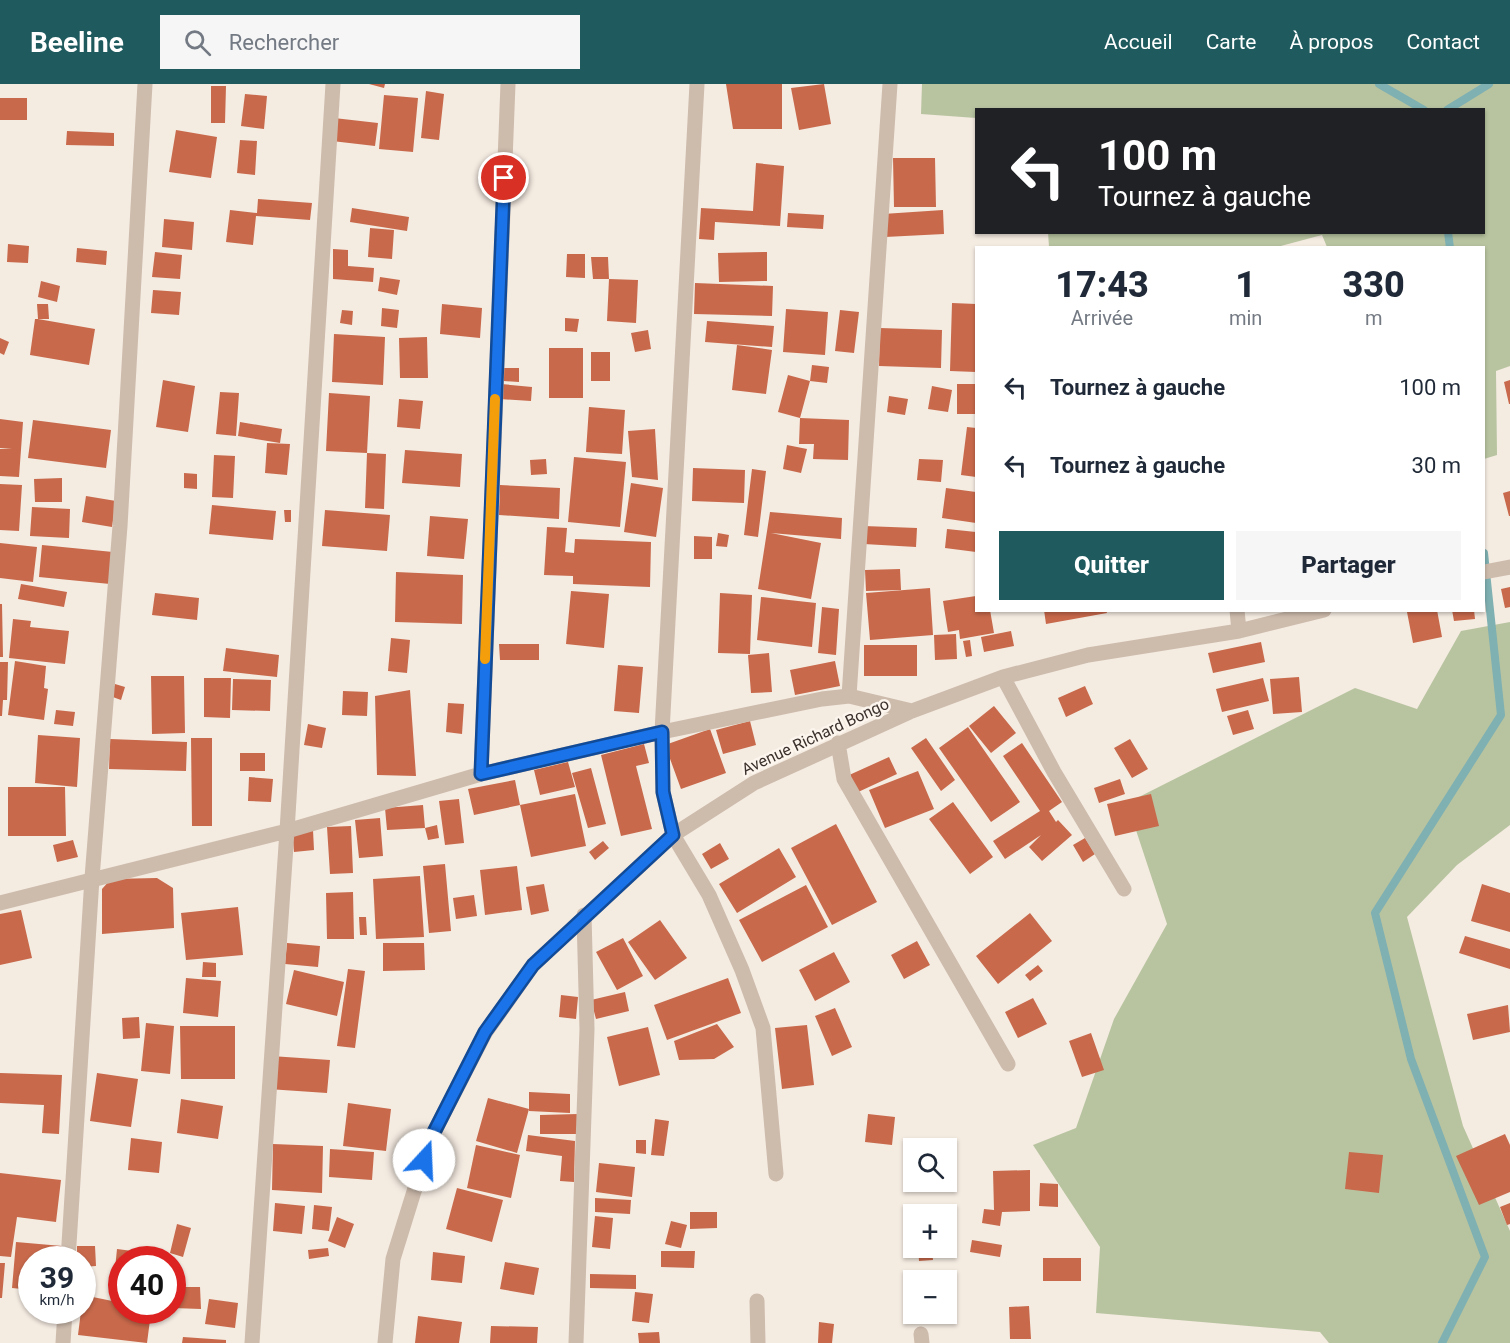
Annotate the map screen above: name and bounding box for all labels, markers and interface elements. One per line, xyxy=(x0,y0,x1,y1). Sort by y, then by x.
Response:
search box xyxy=(160,15,580,69)
text: Beeline xyxy=(30,26,124,59)
icon: search xyxy=(181,26,214,59)
text: Rechercher xyxy=(229,30,339,55)
text: Accueil xyxy=(1104,30,1173,54)
text: Carte xyxy=(1206,30,1256,54)
text: À propos xyxy=(1289,30,1374,54)
text: Contact xyxy=(1407,30,1480,54)
text: 100 m xyxy=(1098,131,1217,180)
icon: left xyxy=(999,132,1077,210)
pin xyxy=(478,152,529,203)
icon: arrive xyxy=(487,161,520,194)
text: Tournez à gauche xyxy=(1098,181,1311,213)
text: 17:43 xyxy=(1055,264,1149,306)
text: 1 xyxy=(1235,264,1256,306)
text: 330 xyxy=(1343,264,1405,306)
text: Arrivée xyxy=(1071,306,1133,330)
text: min xyxy=(1229,306,1262,330)
text: m xyxy=(1365,306,1382,330)
icon: left xyxy=(999,371,1032,404)
text: Tournez à gauche xyxy=(1050,375,1225,400)
text: 100 m xyxy=(1399,375,1461,400)
icon: left xyxy=(999,449,1032,482)
text: Tournez à gauche xyxy=(1050,453,1225,478)
text: 30 m xyxy=(1412,453,1461,478)
button: Quitter xyxy=(999,531,1224,600)
button: Partager xyxy=(1236,531,1461,600)
street label: Avenue Richard Bongo xyxy=(739,694,892,779)
position arrow xyxy=(392,1128,456,1192)
map controls xyxy=(903,1138,957,1324)
button: search xyxy=(903,1138,957,1192)
button: + xyxy=(903,1204,957,1258)
speed limit sign: 40 xyxy=(108,1246,186,1324)
text: 39 xyxy=(40,1260,74,1295)
button: − xyxy=(903,1270,957,1324)
text: km/h xyxy=(39,1291,75,1309)

